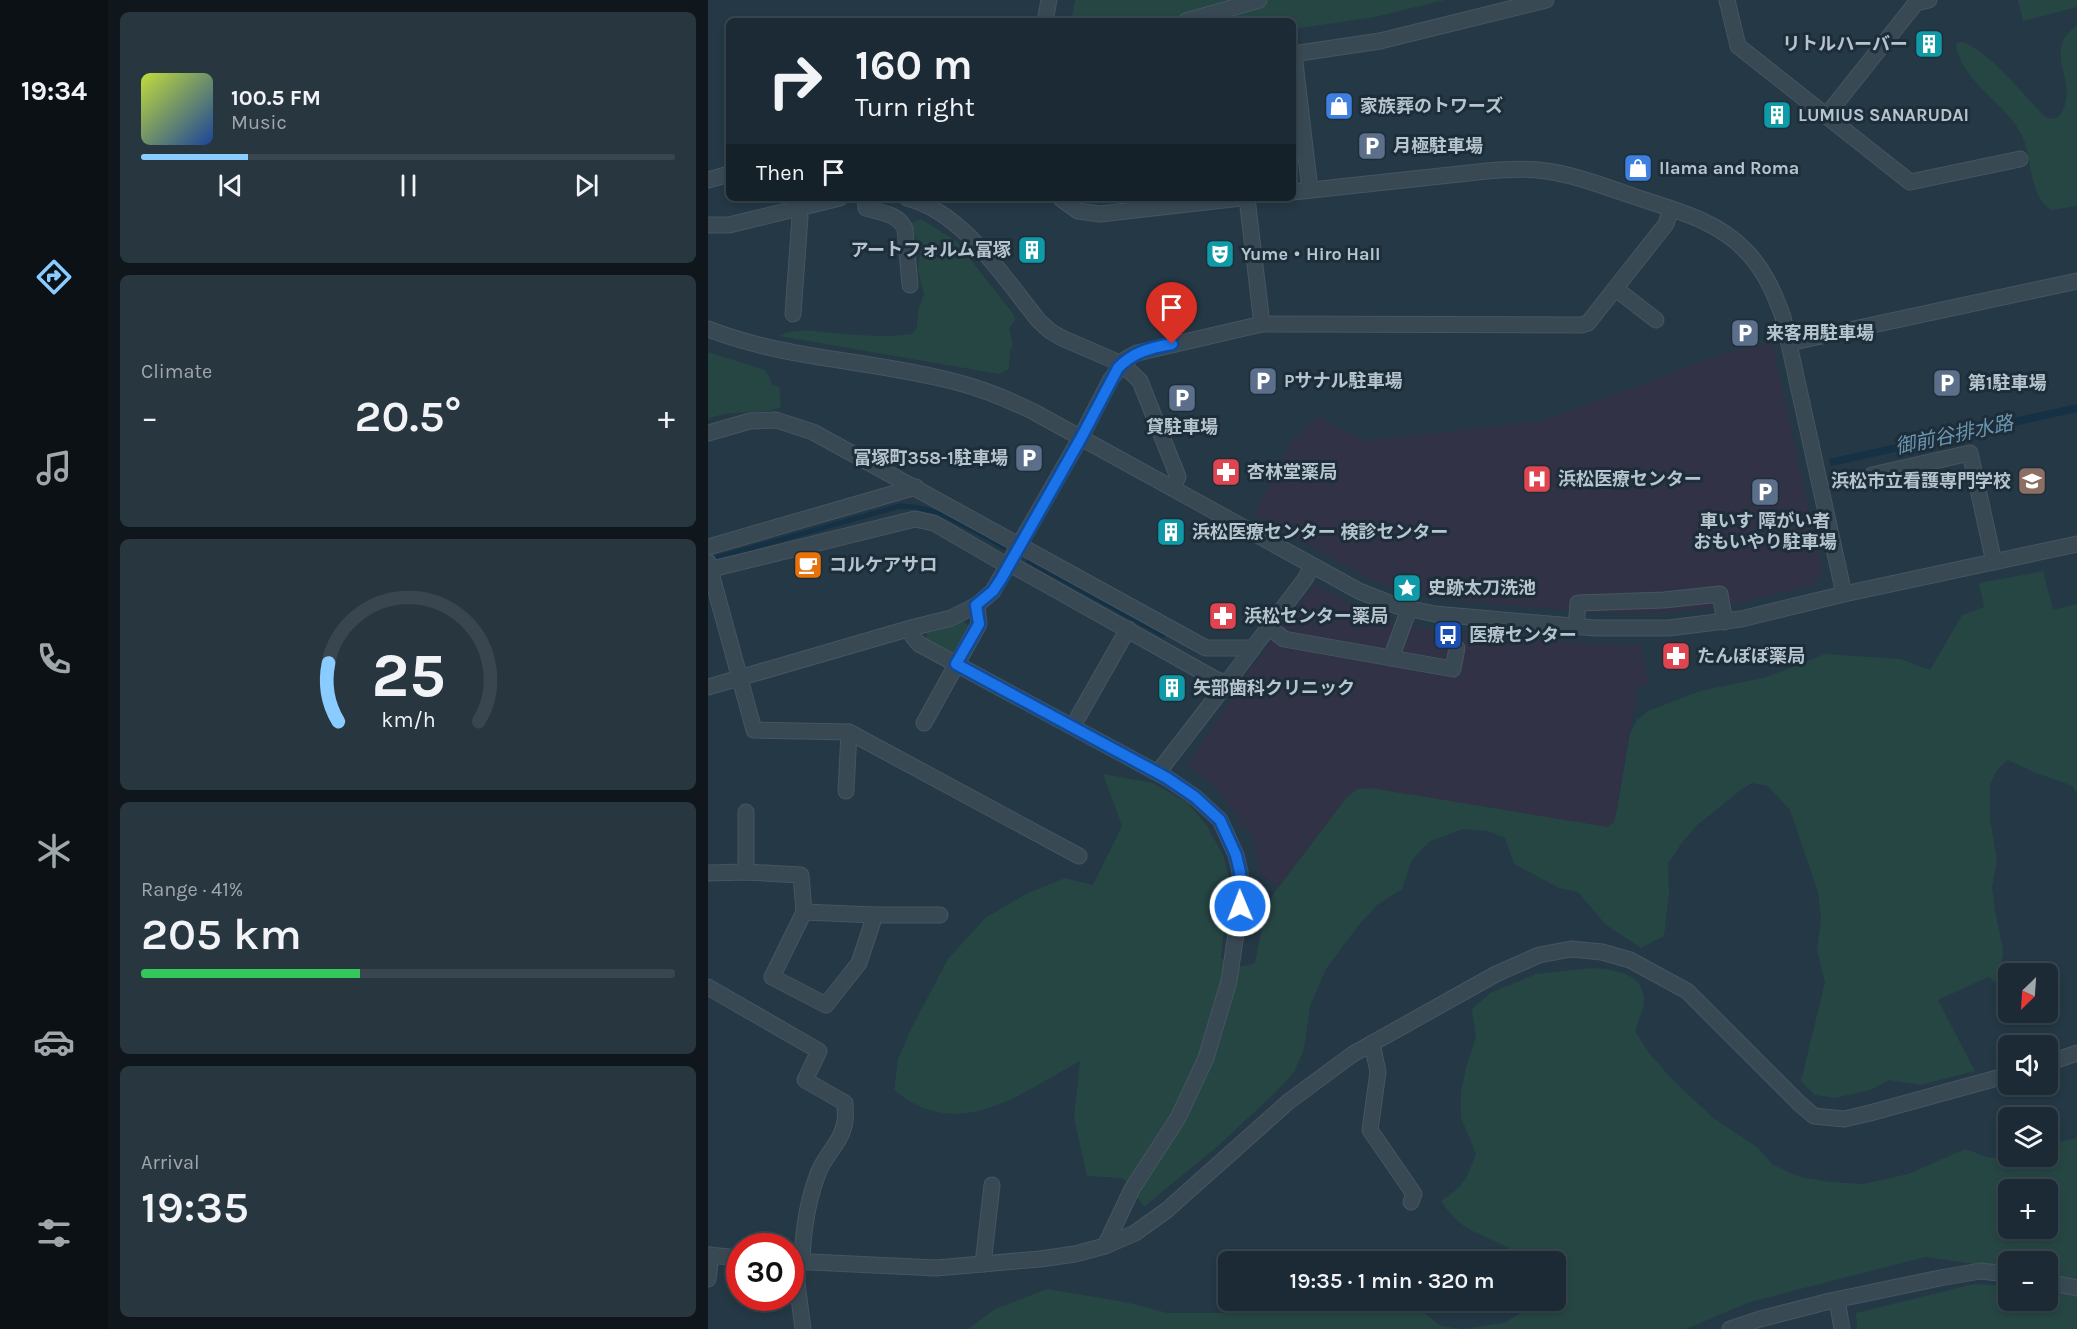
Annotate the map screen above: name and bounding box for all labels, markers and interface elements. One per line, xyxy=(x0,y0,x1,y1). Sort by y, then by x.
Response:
building icon: リトルハーバー xyxy=(1913,28,1945,60)
place label: リトルハーバー xyxy=(1782,33,1908,55)
text: 160 m xyxy=(855,40,973,90)
icon: right xyxy=(756,42,834,120)
text: 19:34 xyxy=(21,75,87,107)
text: 100.5 FM xyxy=(231,85,321,111)
shop icon: 家族葬のトワーズ xyxy=(1323,90,1355,122)
text: Turn right xyxy=(855,91,975,123)
place label: 家族葬のトワーズ xyxy=(1360,95,1503,117)
building icon: LUMIUS SANARUDAI xyxy=(1761,99,1793,131)
place label: LUMIUS SANARUDAI xyxy=(1798,104,1969,126)
text: Music xyxy=(231,111,287,134)
parking icon: 月極駐車場 xyxy=(1356,130,1388,162)
place label: 月極駐車場 xyxy=(1393,135,1483,157)
shop icon: llama and Roma xyxy=(1622,152,1654,184)
icon: arrive xyxy=(817,156,850,189)
place label: llama and Roma xyxy=(1659,157,1799,179)
text: Then xyxy=(756,160,805,186)
icon: previous xyxy=(214,169,247,202)
icon: pause xyxy=(392,169,425,202)
icon: next xyxy=(570,169,603,202)
building icon: アートフォルム富塚 xyxy=(1016,234,1048,266)
theatre icon: Yume・Hiro Hall xyxy=(1204,238,1236,270)
place label: アートフォルム富塚 xyxy=(850,239,1011,261)
place label: Yume・Hiro Hall xyxy=(1241,243,1381,265)
icon: directions xyxy=(33,256,75,298)
pin xyxy=(1146,282,1197,344)
icon: arrive xyxy=(1155,291,1188,324)
parking icon: 来客用駐車場 xyxy=(1729,317,1761,349)
place label: 来客用駐車場 xyxy=(1766,322,1874,344)
text: Climate xyxy=(141,360,212,383)
parking icon: Pサナル駐車場 xyxy=(1247,365,1279,397)
parking icon: 第1駐車場 xyxy=(1931,367,1963,399)
place label: Pサナル駐車場 xyxy=(1284,370,1402,392)
place label: 第1駐車場 xyxy=(1968,372,2046,394)
parking icon: 貸駐車場 xyxy=(1166,382,1198,414)
text: 20.5° xyxy=(355,390,461,442)
text: − xyxy=(141,398,158,436)
text: + xyxy=(658,398,675,436)
water label: 御前谷排水路 xyxy=(1893,411,2017,459)
place label: 貸駐車場 xyxy=(1146,416,1218,438)
parking icon: 富塚町358-1駐車場 xyxy=(1013,442,1045,474)
icon: music xyxy=(33,447,75,489)
place label: 富塚町358-1駐車場 xyxy=(854,447,1008,469)
pharmacy icon: 杏林堂薬局 xyxy=(1210,456,1242,488)
place label: 杏林堂薬局 xyxy=(1247,461,1337,483)
hospital icon: 浜松医療センター xyxy=(1521,463,1553,495)
school or university icon: 浜松市立看護専門学校 xyxy=(2016,465,2048,497)
place label: 浜松医療センター xyxy=(1558,468,1702,490)
place label: 浜松市立看護専門学校 xyxy=(1831,470,2011,492)
parking icon: 車いす 障がい者 おもいやり駐車場 xyxy=(1749,476,1781,508)
place label: 車いす 障がい者 おもいやり駐車場 xyxy=(1693,510,1837,553)
building icon: 浜松医療センター 検診センター xyxy=(1155,516,1187,548)
place label: 浜松医療センター 検診センター xyxy=(1192,521,1449,543)
cafe icon: コルケアサロ xyxy=(792,549,824,581)
place label: コルケアサロ xyxy=(829,554,937,576)
place icon: 史跡太刀洗池 xyxy=(1391,572,1423,604)
place label: 史跡太刀洗池 xyxy=(1428,577,1536,599)
pharmacy icon: 浜松センター薬局 xyxy=(1207,600,1239,632)
place label: 浜松センター薬局 xyxy=(1244,605,1388,627)
bus stop icon: 医療センター xyxy=(1432,619,1464,651)
place label: 医療センター xyxy=(1469,624,1577,646)
icon: phone xyxy=(33,638,75,680)
text: 25 xyxy=(371,639,445,712)
pharmacy icon: たんぽぽ薬局 xyxy=(1660,640,1692,672)
place label: たんぽぽ薬局 xyxy=(1697,645,1805,667)
building icon: 矢部歯科クリニック xyxy=(1156,672,1188,704)
place label: 矢部歯科クリニック xyxy=(1193,677,1355,699)
text: km/h xyxy=(381,707,435,732)
icon: climate xyxy=(33,830,75,872)
position arrow xyxy=(1208,874,1272,938)
text: Range · 41% xyxy=(141,878,243,901)
text: 205 km xyxy=(141,908,302,960)
north arrow xyxy=(1998,963,2058,1023)
map controls xyxy=(1998,963,2058,1311)
icon: car xyxy=(33,1021,75,1063)
button: sound xyxy=(1998,1035,2058,1095)
button: layers xyxy=(1998,1107,2058,1167)
text: Arrival xyxy=(141,1151,200,1174)
button: + xyxy=(1998,1179,2058,1239)
text: 19:35 xyxy=(141,1181,249,1233)
icon: filters xyxy=(33,1212,75,1254)
speed limit sign: 30 xyxy=(726,1233,804,1311)
button: − xyxy=(1998,1251,2058,1311)
text: 19:35 · 1 min · 320 m xyxy=(1290,1268,1494,1294)

